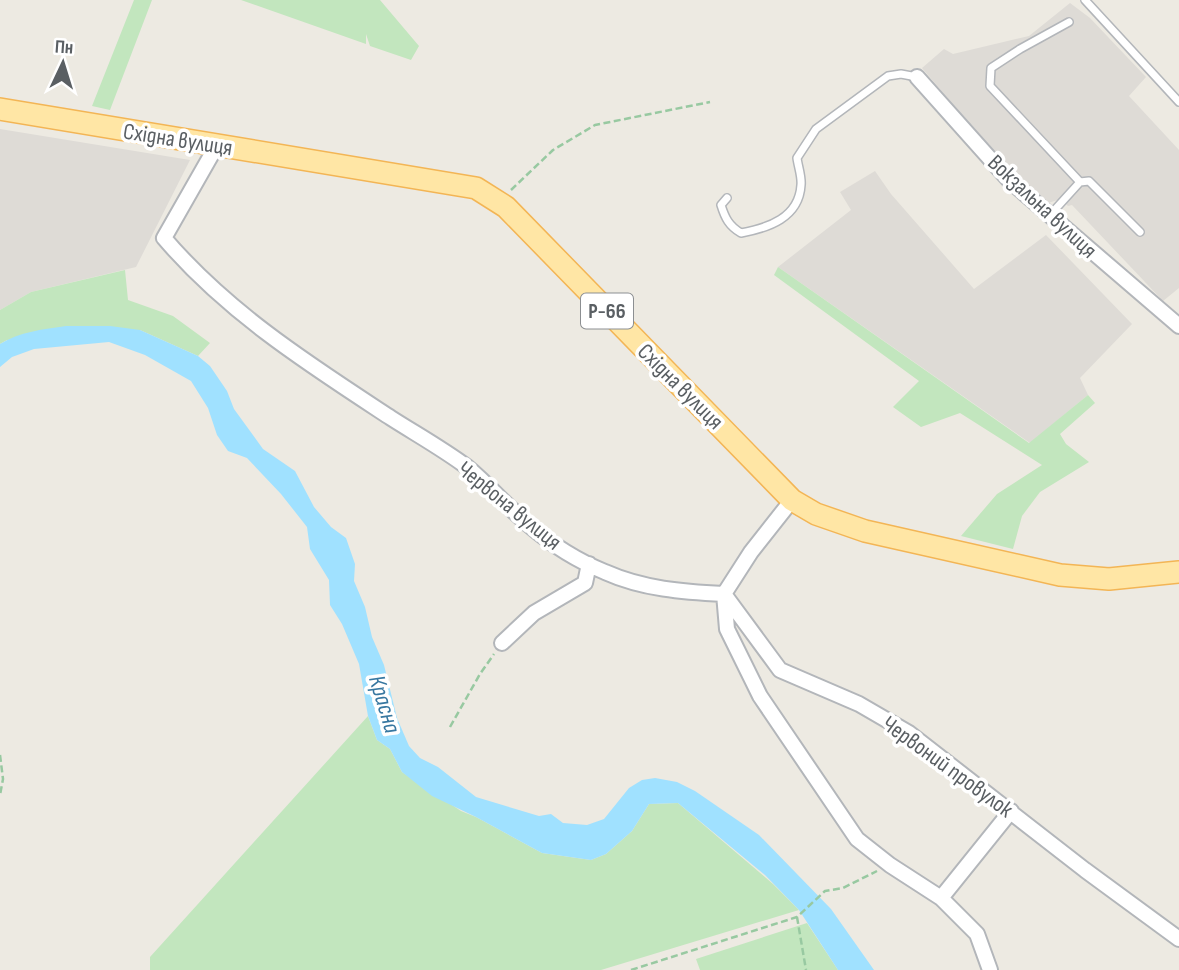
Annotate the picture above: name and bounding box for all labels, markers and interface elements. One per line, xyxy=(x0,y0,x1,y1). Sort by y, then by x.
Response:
north arrow xyxy=(28,28,98,98)
text: Пн xyxy=(54,35,74,60)
street label: Східна вулиця xyxy=(121,118,235,162)
street label: Вокзальна вулиця xyxy=(982,149,1103,264)
road number: Р-66 xyxy=(581,294,633,328)
street label: Східна вулиця xyxy=(631,338,729,436)
street label: Червона вулиця xyxy=(452,455,567,556)
water label: Красна xyxy=(362,672,407,737)
street label: Червоний провулок xyxy=(876,710,1019,824)

